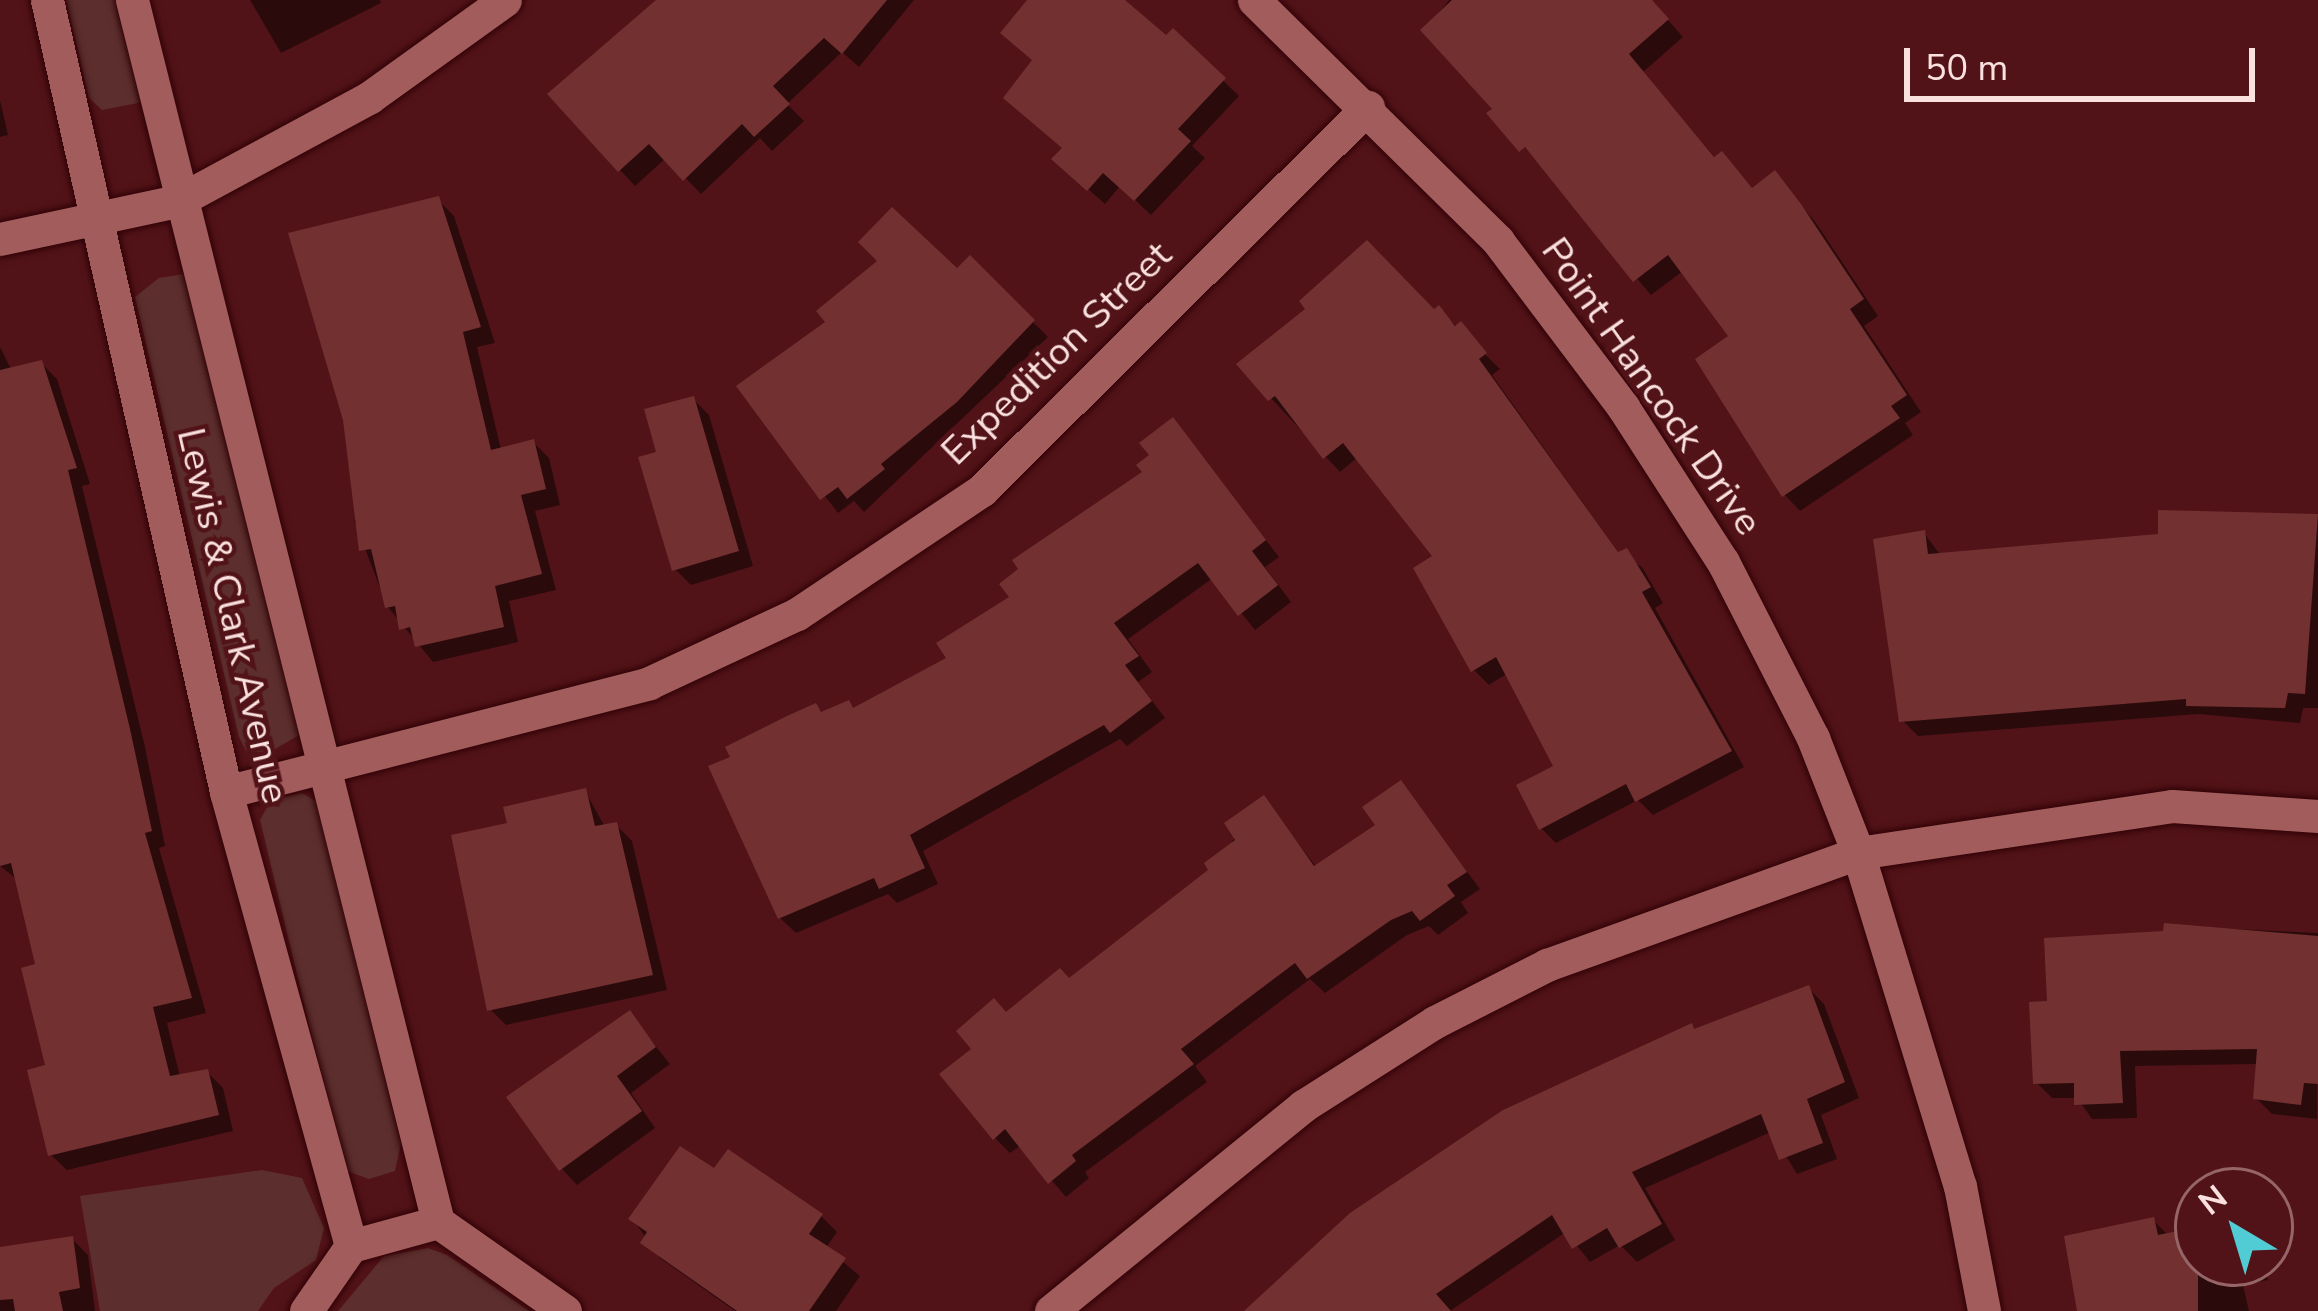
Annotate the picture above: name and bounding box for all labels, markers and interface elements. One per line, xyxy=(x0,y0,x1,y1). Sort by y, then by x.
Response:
scale bar xyxy=(1910,24,2261,98)
text: 50 m xyxy=(1925,44,2008,93)
street label: Point Hancock Drive xyxy=(1531,229,1771,545)
street label: Expedition Street xyxy=(932,232,1182,476)
street label: Lewis & Clark Avenue xyxy=(166,424,298,808)
north arrow xyxy=(2174,1167,2294,1287)
text: N xyxy=(2190,1175,2237,1226)

